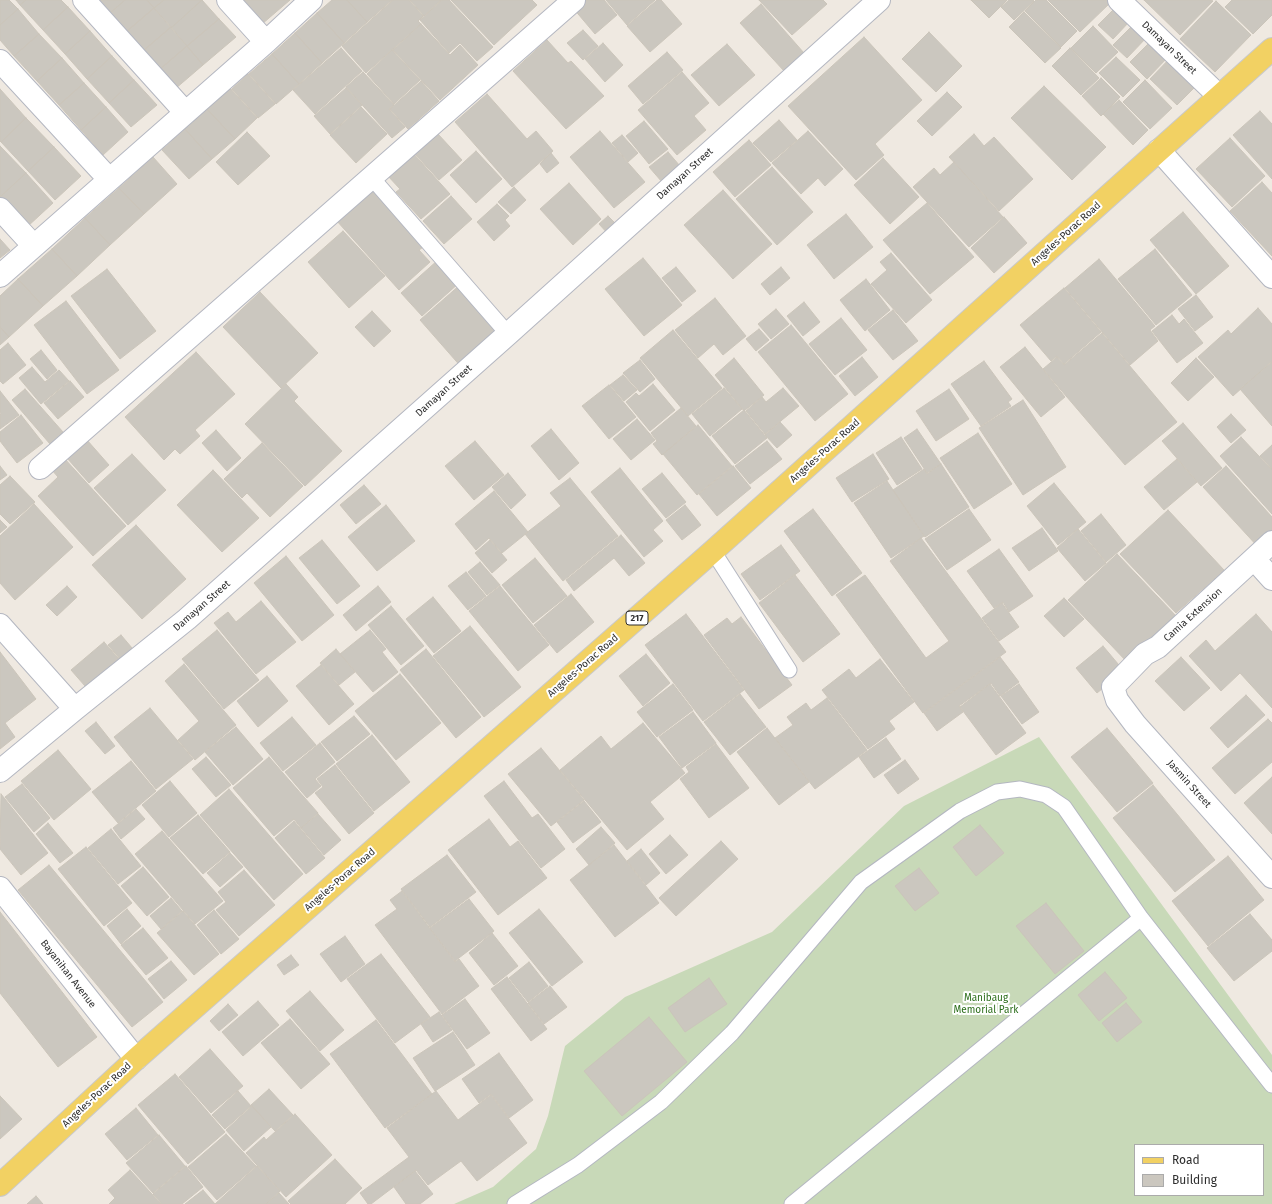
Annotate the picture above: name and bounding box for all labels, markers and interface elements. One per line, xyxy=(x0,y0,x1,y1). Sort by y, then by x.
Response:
street label: Damayan Street xyxy=(1139,19,1199,77)
street label: Damayan Street xyxy=(654,146,716,202)
street label: Angeles-Porac Road xyxy=(1029,199,1103,269)
street label: Damayan Street xyxy=(413,363,475,419)
street label: Angeles-Porac Road xyxy=(788,416,862,486)
street label: Damayan Street xyxy=(171,578,233,634)
street label: Camia Extension xyxy=(1161,586,1225,644)
road number: 217 xyxy=(626,611,648,625)
street label: Angeles-Porac Road xyxy=(545,632,621,700)
street label: Jasmin Street xyxy=(1164,758,1214,810)
street label: Angeles-Porac Road xyxy=(302,846,378,914)
street label: Bayanihan Avenue xyxy=(38,938,98,1010)
park label: Manibaug Memorial Park xyxy=(954,992,1018,1016)
street label: Angeles-Porac Road xyxy=(60,1060,134,1130)
legend xyxy=(1134,1144,1264,1196)
text: Road xyxy=(1172,1153,1200,1167)
text: Building xyxy=(1172,1173,1217,1187)

